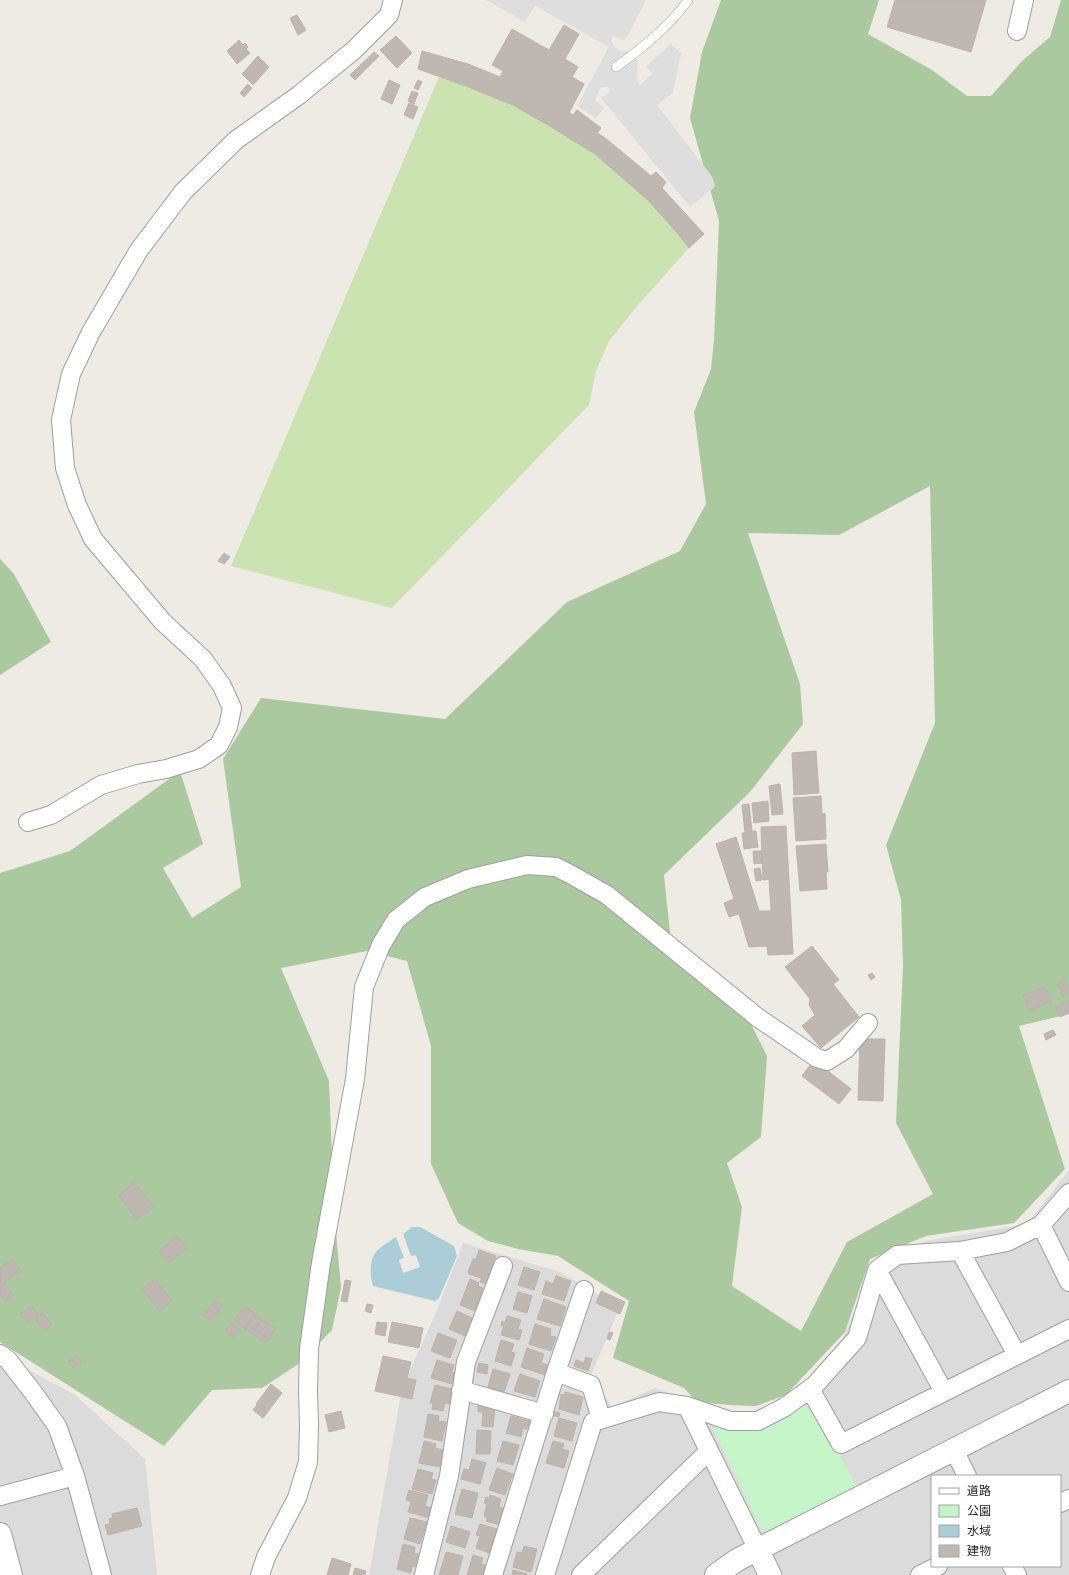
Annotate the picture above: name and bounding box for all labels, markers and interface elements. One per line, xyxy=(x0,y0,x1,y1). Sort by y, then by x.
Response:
legend xyxy=(931,1475,1061,1567)
text: 道路 xyxy=(967,1484,991,1500)
text: 公園 xyxy=(967,1504,991,1520)
text: 水域 xyxy=(967,1524,991,1540)
text: 建物 xyxy=(967,1544,991,1560)

